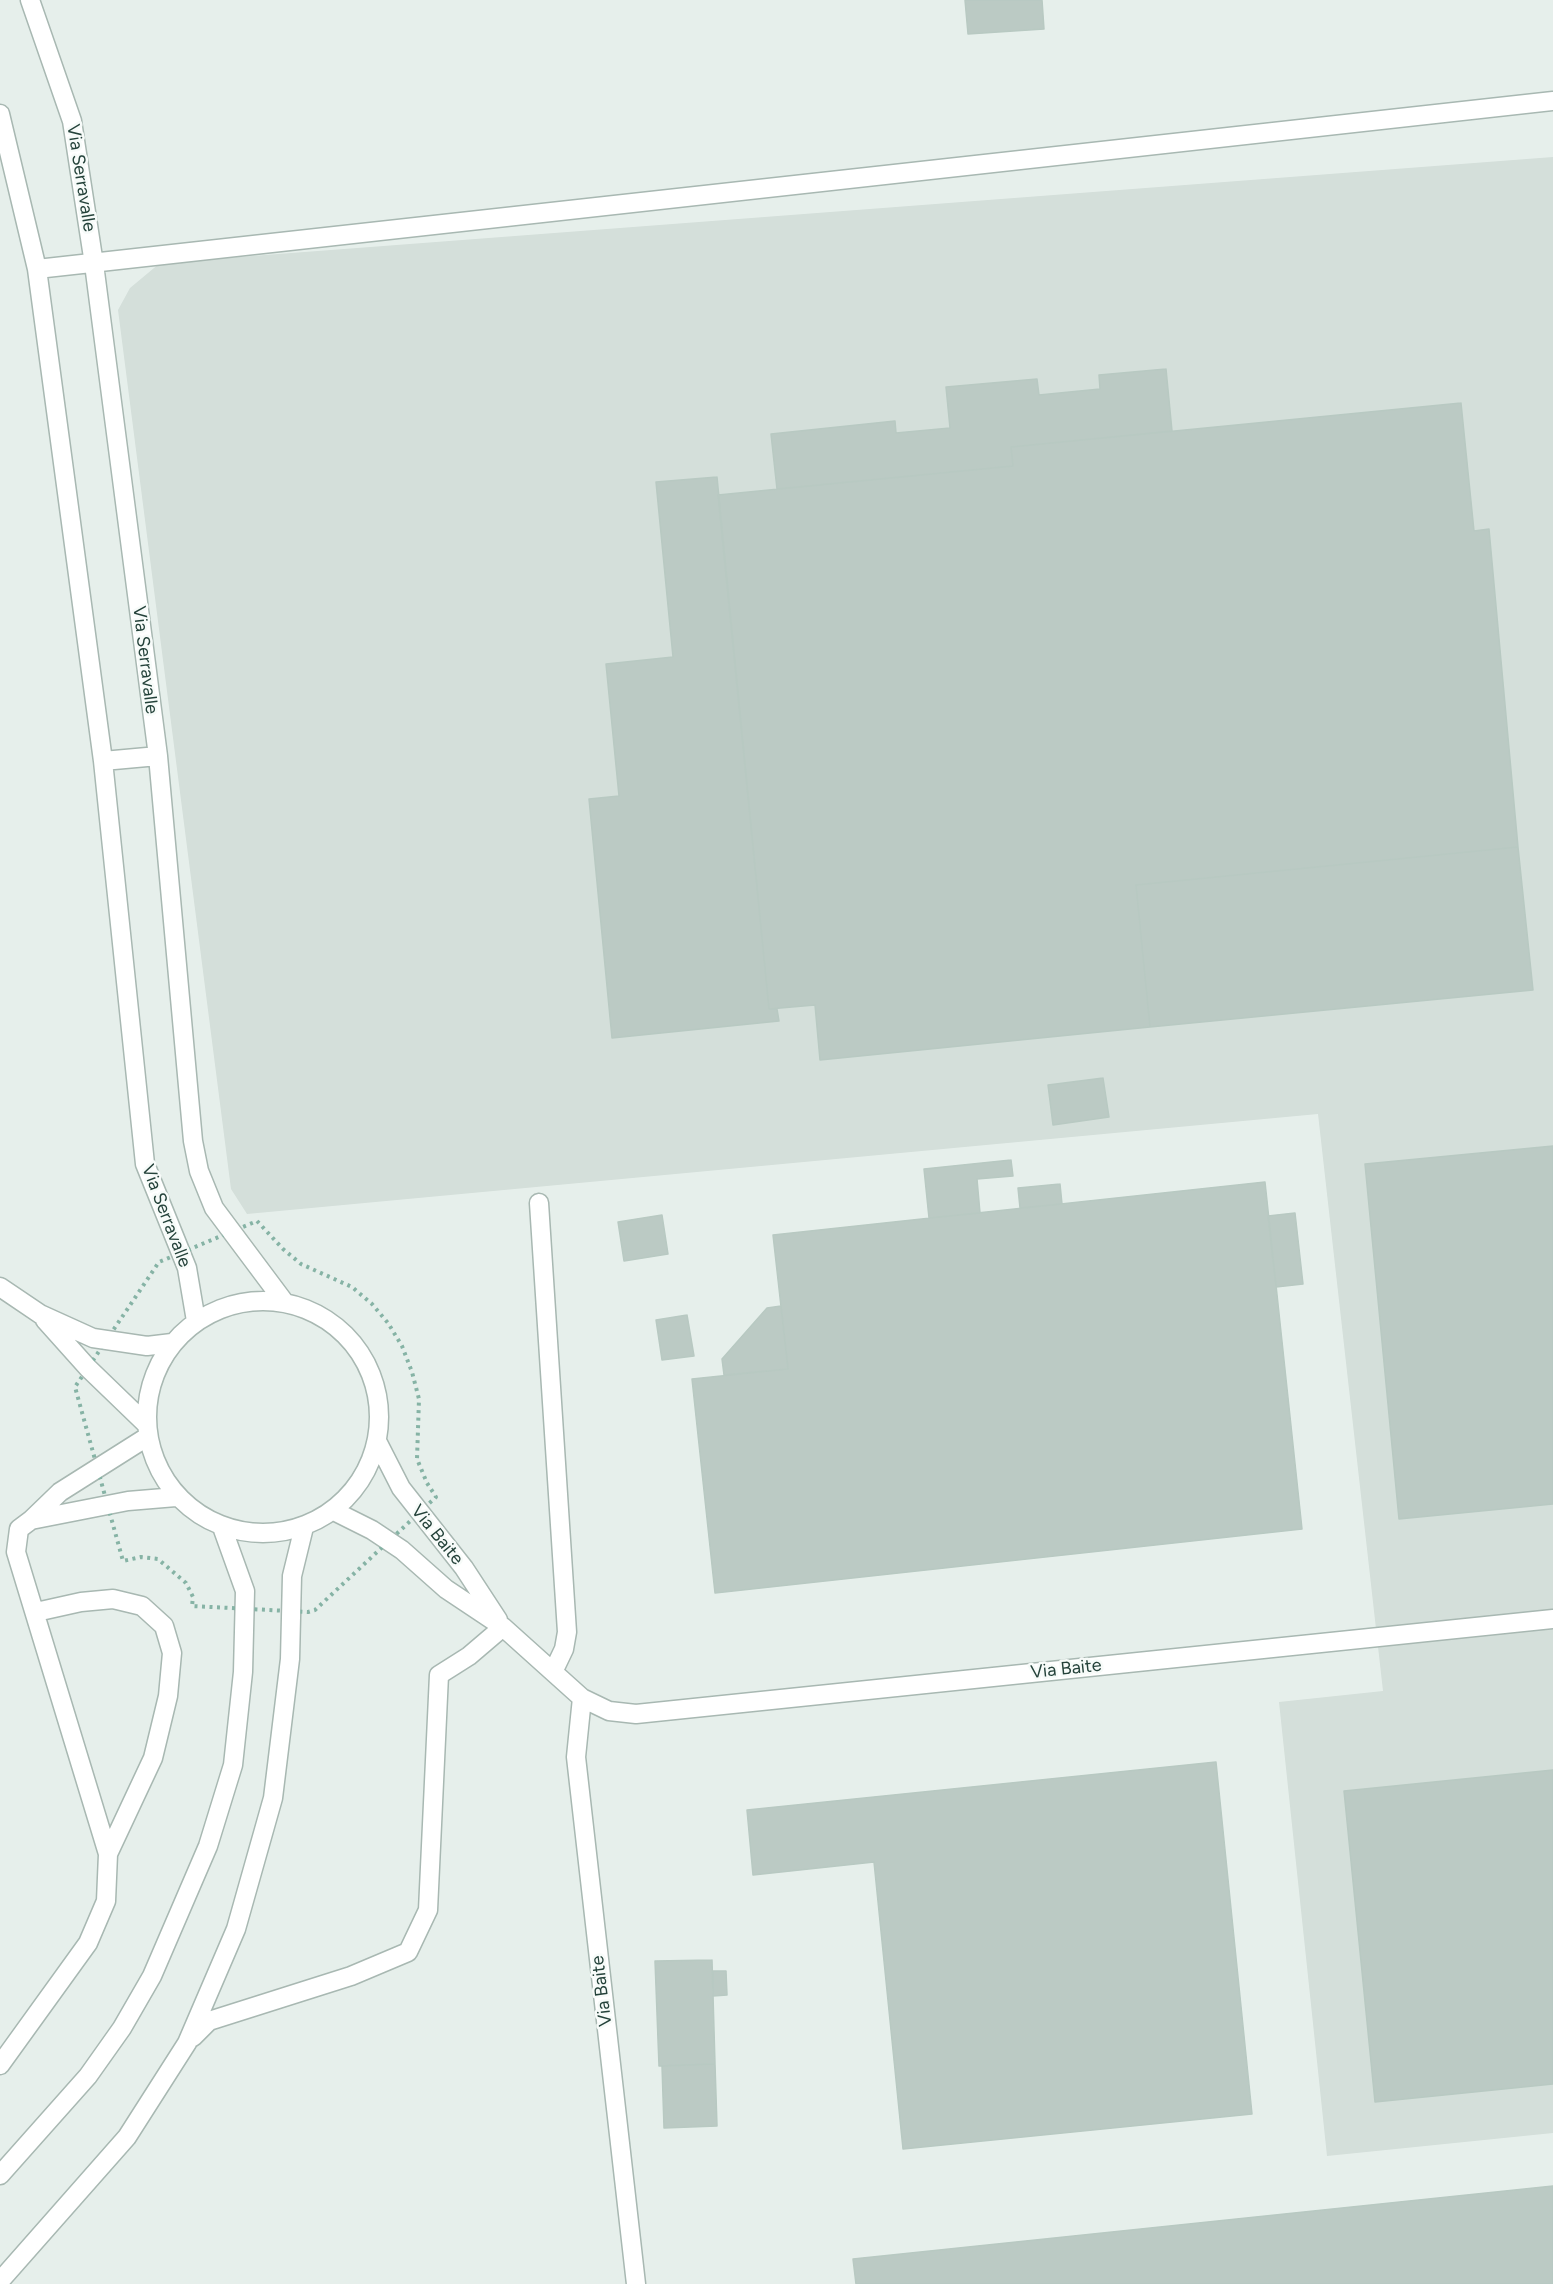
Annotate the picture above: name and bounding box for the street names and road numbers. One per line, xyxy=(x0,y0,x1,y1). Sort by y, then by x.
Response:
street label: Via Serravalle xyxy=(62,123,100,233)
street label: Via Serravalle xyxy=(128,605,162,715)
street label: Via Serravalle xyxy=(136,1162,196,1270)
street label: Via Baite xyxy=(406,1501,468,1569)
street label: Via Baite xyxy=(1029,1655,1103,1683)
street label: Via Baite xyxy=(587,1954,617,2028)

